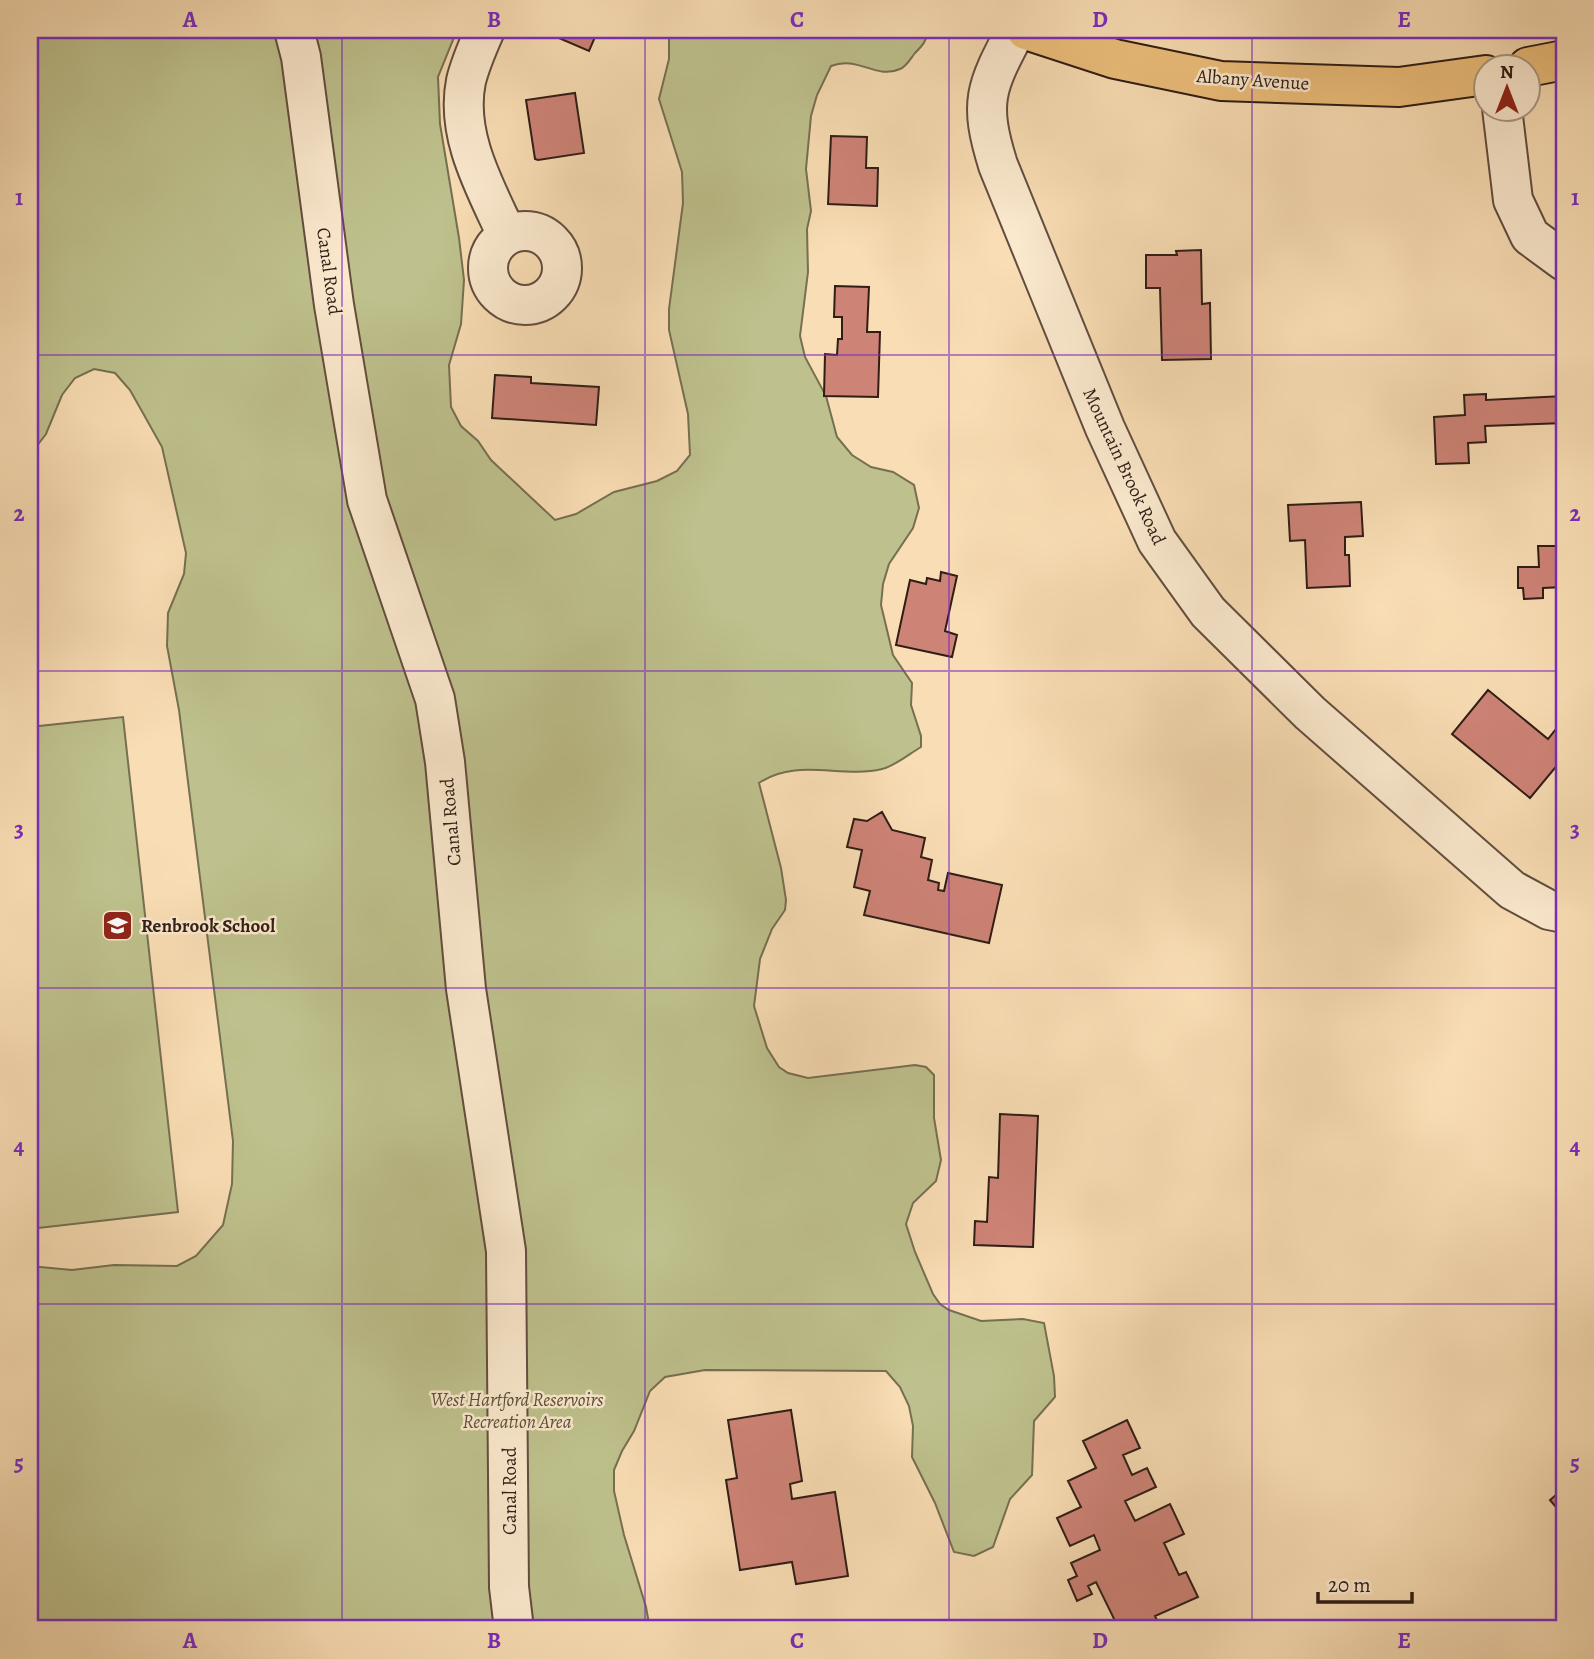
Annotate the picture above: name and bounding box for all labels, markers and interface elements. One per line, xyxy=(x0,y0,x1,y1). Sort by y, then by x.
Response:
text: A xyxy=(182,4,198,35)
text: B xyxy=(487,4,501,35)
text: C xyxy=(790,4,804,35)
text: D xyxy=(1092,4,1108,35)
text: E xyxy=(1397,4,1411,35)
north arrow xyxy=(1472,52,1542,122)
text: N xyxy=(1500,59,1514,85)
street label: Albany Avenue xyxy=(1195,63,1310,97)
text: 1 xyxy=(15,182,23,213)
text: 1 xyxy=(1571,182,1579,213)
street label: Canal Road xyxy=(310,226,348,317)
street label: Mountain Brook Road xyxy=(1076,384,1172,550)
text: 2 xyxy=(13,498,25,529)
text: 2 xyxy=(1569,498,1581,529)
street label: Canal Road xyxy=(434,776,468,867)
text: 3 xyxy=(14,814,24,845)
text: 3 xyxy=(1570,814,1580,845)
school or university icon: Renbrook School xyxy=(101,908,135,942)
place label: Renbrook School xyxy=(141,913,275,939)
text: 4 xyxy=(14,1131,25,1162)
text: 4 xyxy=(1570,1131,1581,1162)
park label: West Hartford Reservoirs Recreation Area xyxy=(430,1387,604,1435)
street label: Canal Road xyxy=(497,1446,523,1535)
text: 5 xyxy=(14,1447,24,1478)
text: 5 xyxy=(1570,1447,1580,1478)
scale bar xyxy=(1318,1561,1412,1605)
text: 20 m xyxy=(1328,1571,1371,1599)
text: A xyxy=(182,1625,198,1656)
text: B xyxy=(487,1625,501,1656)
text: C xyxy=(790,1625,804,1656)
text: D xyxy=(1092,1625,1108,1656)
text: E xyxy=(1397,1625,1411,1656)

